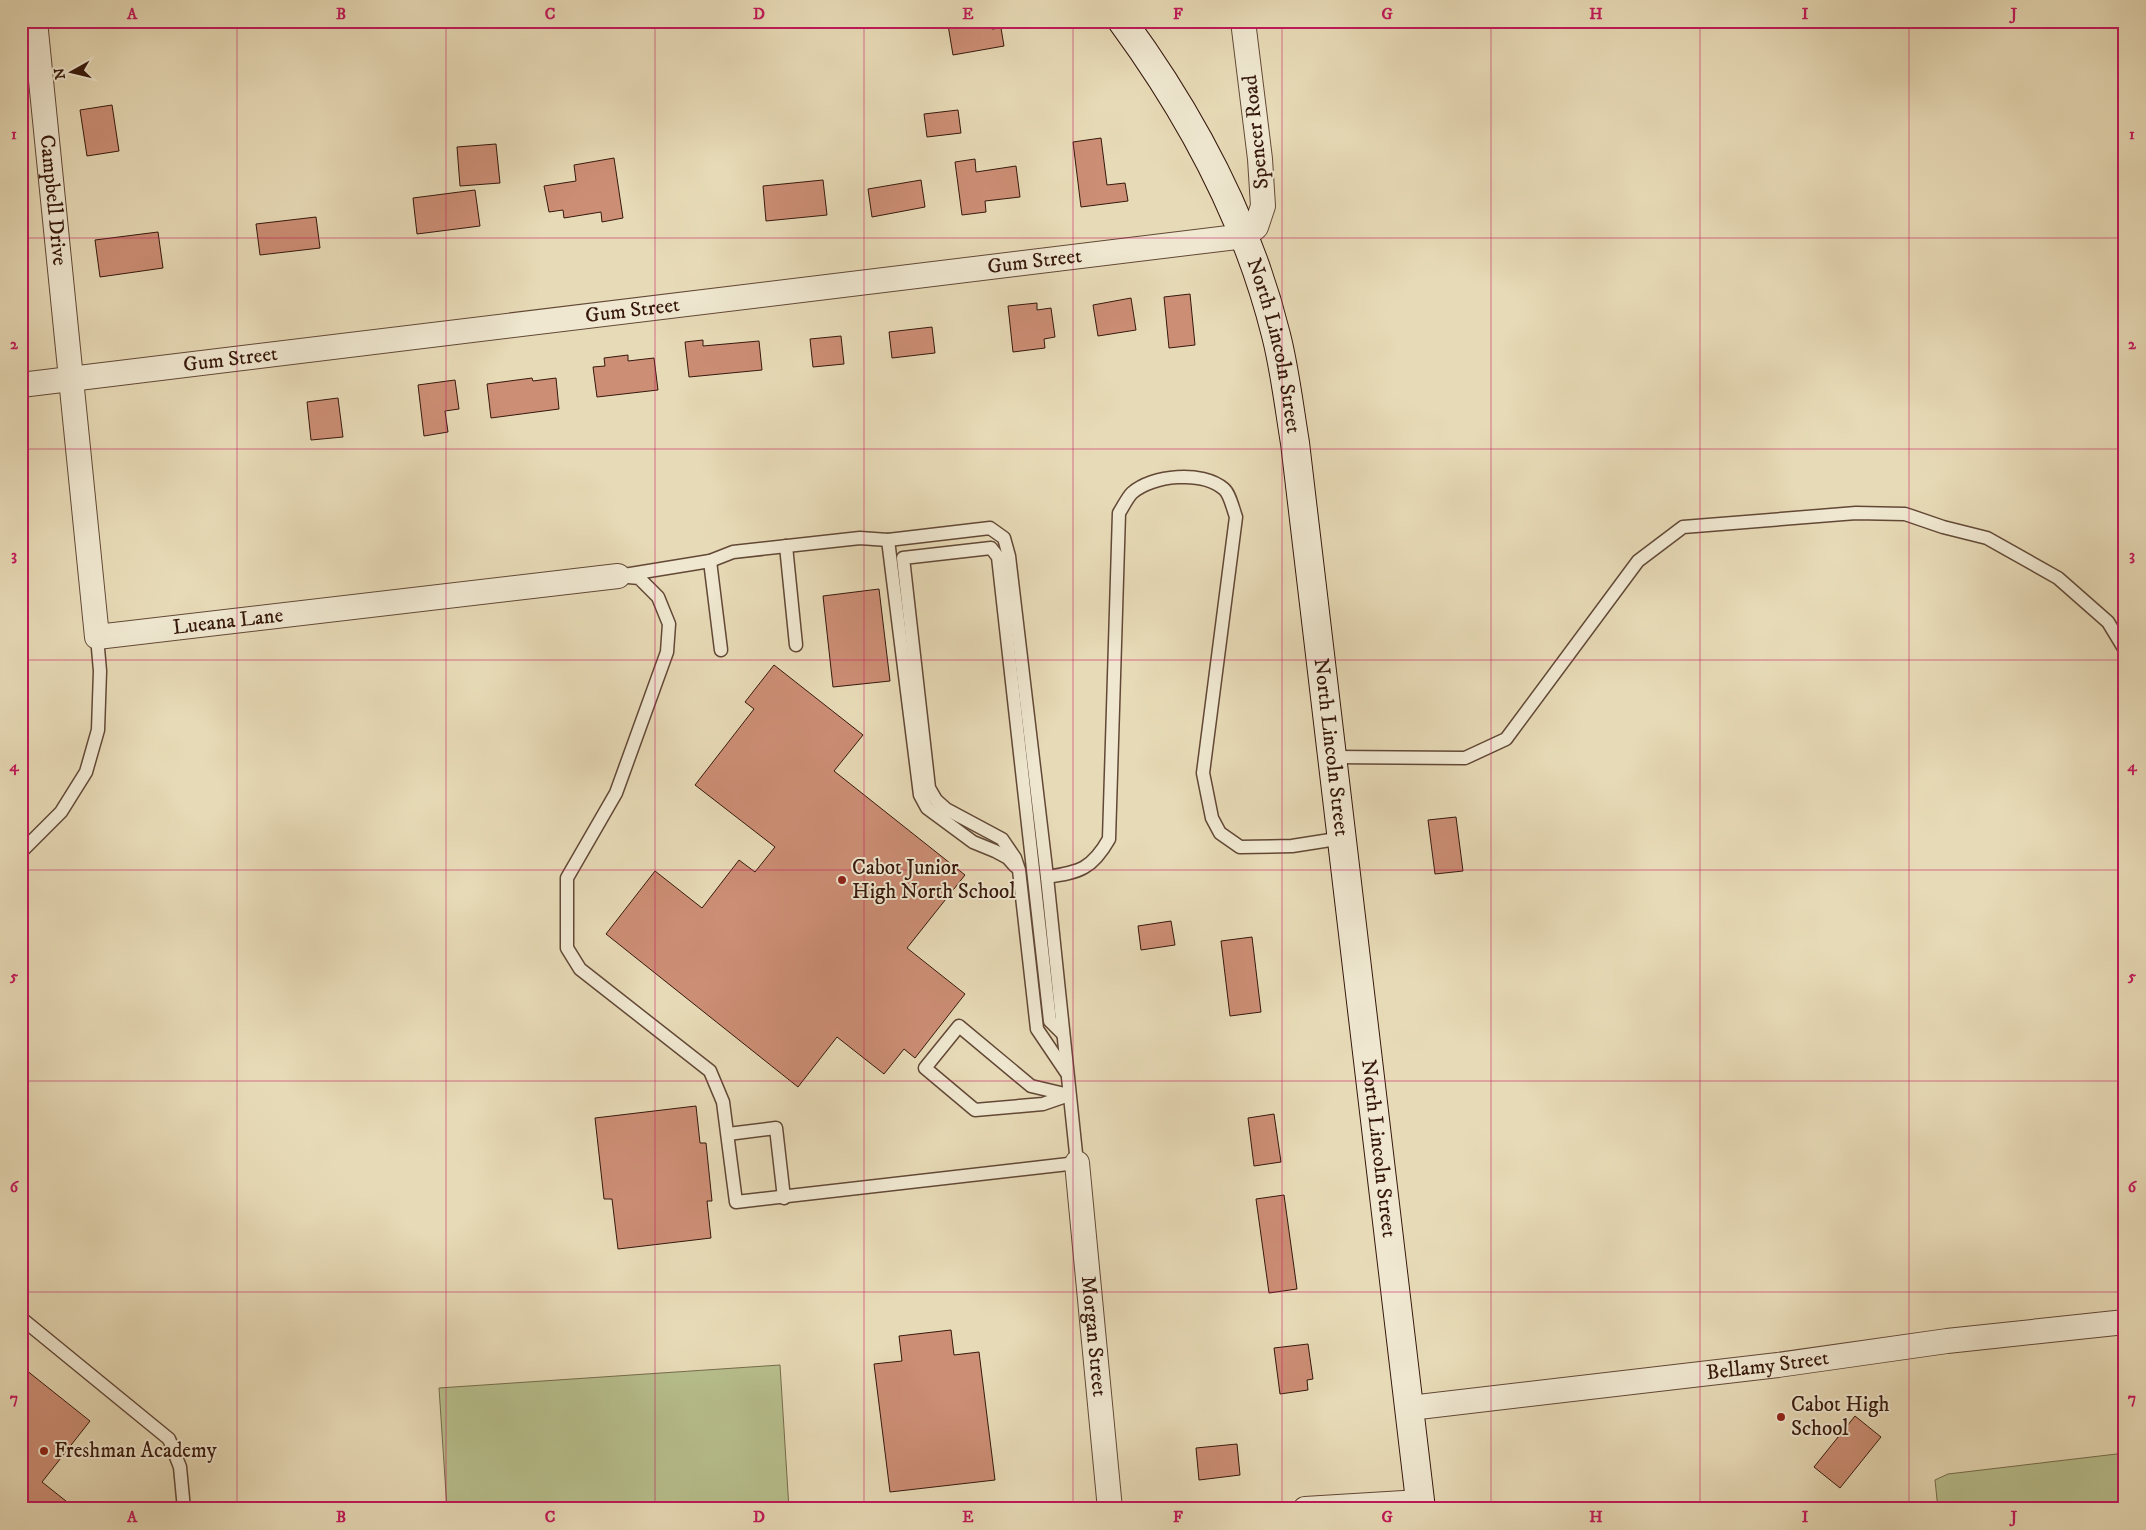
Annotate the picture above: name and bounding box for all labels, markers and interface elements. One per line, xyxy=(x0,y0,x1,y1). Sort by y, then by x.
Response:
text: A xyxy=(126,4,138,24)
text: B xyxy=(336,4,346,24)
text: C xyxy=(545,4,555,24)
text: D xyxy=(753,4,765,24)
text: E xyxy=(962,4,974,24)
text: F xyxy=(1173,4,1183,24)
text: G xyxy=(1381,4,1393,24)
text: H xyxy=(1589,4,1603,24)
text: I xyxy=(1802,4,1809,24)
text: J xyxy=(2009,4,2018,24)
north arrow xyxy=(48,48,98,98)
text: N xyxy=(50,66,70,81)
street label: Spencer Road xyxy=(1237,73,1275,190)
text: 1 xyxy=(11,124,17,144)
text: 1 xyxy=(2129,124,2135,144)
street label: Campbell Drive xyxy=(33,133,73,267)
street label: Gum Street xyxy=(986,243,1083,280)
street label: North Lincoln Street xyxy=(1240,255,1306,435)
street label: Gum Street xyxy=(584,292,681,329)
text: 2 xyxy=(10,334,19,354)
text: 2 xyxy=(2128,334,2137,354)
street label: Gum Street xyxy=(182,341,279,378)
text: 3 xyxy=(11,545,17,565)
text: 3 xyxy=(2129,545,2135,565)
street label: Lueana Lane xyxy=(171,602,285,641)
street label: North Lincoln Street xyxy=(1308,657,1354,838)
text: 4 xyxy=(8,756,19,776)
text: 4 xyxy=(2126,756,2137,776)
place label: Cabot Junior High North School xyxy=(852,855,1016,905)
marker: Cabot Junior High North School xyxy=(836,874,848,886)
text: 5 xyxy=(9,966,18,986)
text: 5 xyxy=(2127,966,2136,986)
street label: North Lincoln Street xyxy=(1355,1058,1402,1239)
text: 6 xyxy=(10,1177,20,1197)
text: 6 xyxy=(2128,1177,2138,1197)
street label: Morgan Street xyxy=(1075,1275,1112,1398)
street label: Bellamy Street xyxy=(1705,1345,1831,1386)
text: 7 xyxy=(10,1388,18,1408)
text: 7 xyxy=(2128,1388,2136,1408)
place label: Cabot High School xyxy=(1791,1392,1889,1442)
marker: Cabot High School xyxy=(1775,1411,1787,1423)
place label: Freshman Academy xyxy=(54,1438,218,1464)
marker: Freshman Academy xyxy=(38,1445,50,1457)
text: A xyxy=(126,1507,138,1527)
text: B xyxy=(336,1507,346,1527)
text: C xyxy=(545,1507,555,1527)
text: D xyxy=(753,1507,765,1527)
text: E xyxy=(962,1507,974,1527)
text: F xyxy=(1173,1507,1183,1527)
text: G xyxy=(1381,1507,1393,1527)
text: H xyxy=(1589,1507,1603,1527)
text: I xyxy=(1802,1507,1809,1527)
text: J xyxy=(2009,1507,2018,1527)

